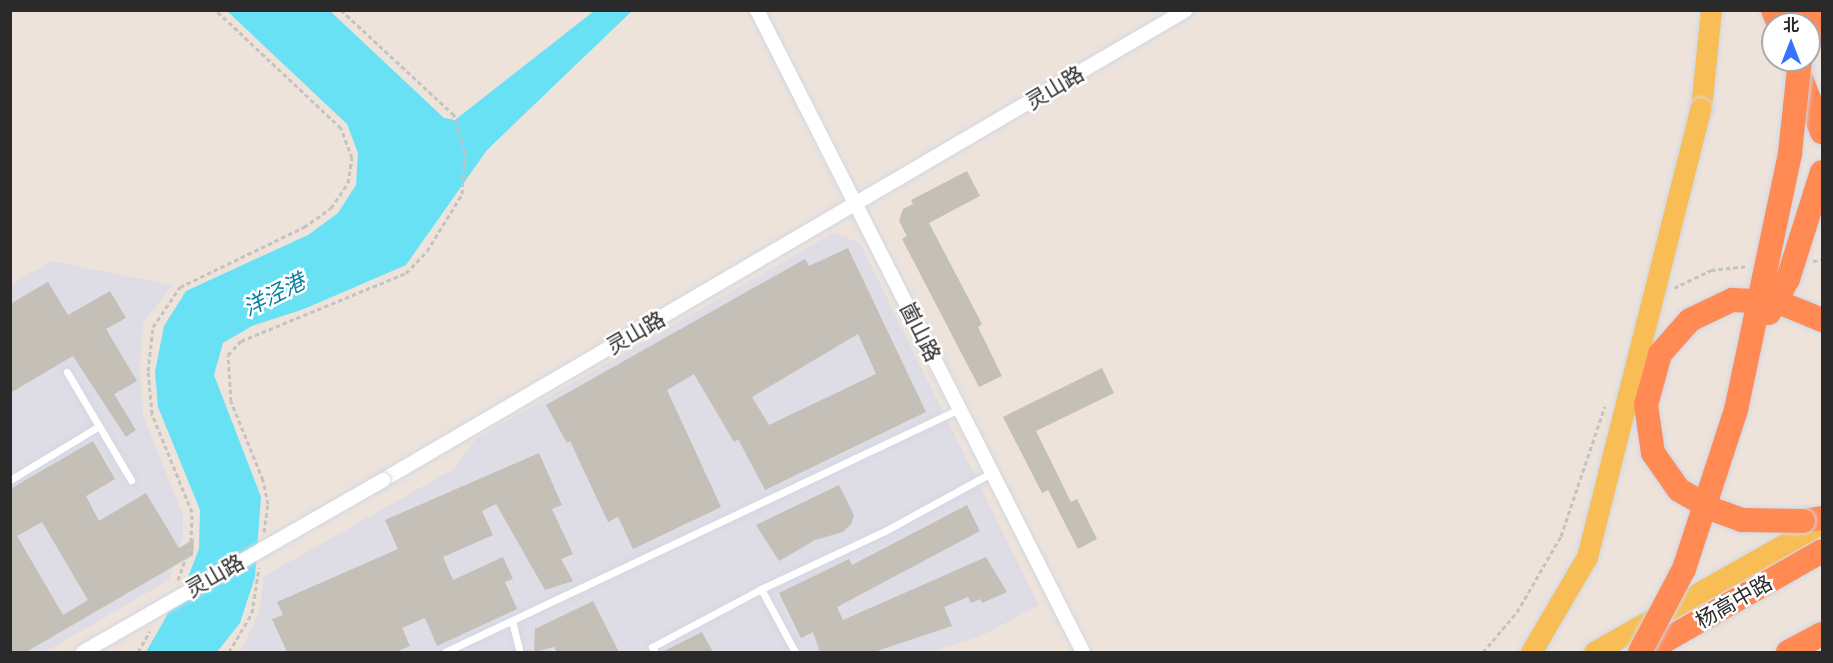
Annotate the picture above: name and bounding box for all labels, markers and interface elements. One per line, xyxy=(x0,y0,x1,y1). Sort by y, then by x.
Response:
north arrow xyxy=(1761,12,1821,72)
text: 北 xyxy=(1783,16,1799,35)
street label: 灵山路 xyxy=(1022,61,1088,115)
water label: 洋泾港 xyxy=(239,268,309,322)
street label: 崮山路 xyxy=(894,298,946,366)
street label: 灵山路 xyxy=(602,306,670,360)
street label: 灵山路 xyxy=(181,549,249,603)
street label: 杨高中路 xyxy=(1691,570,1777,634)

